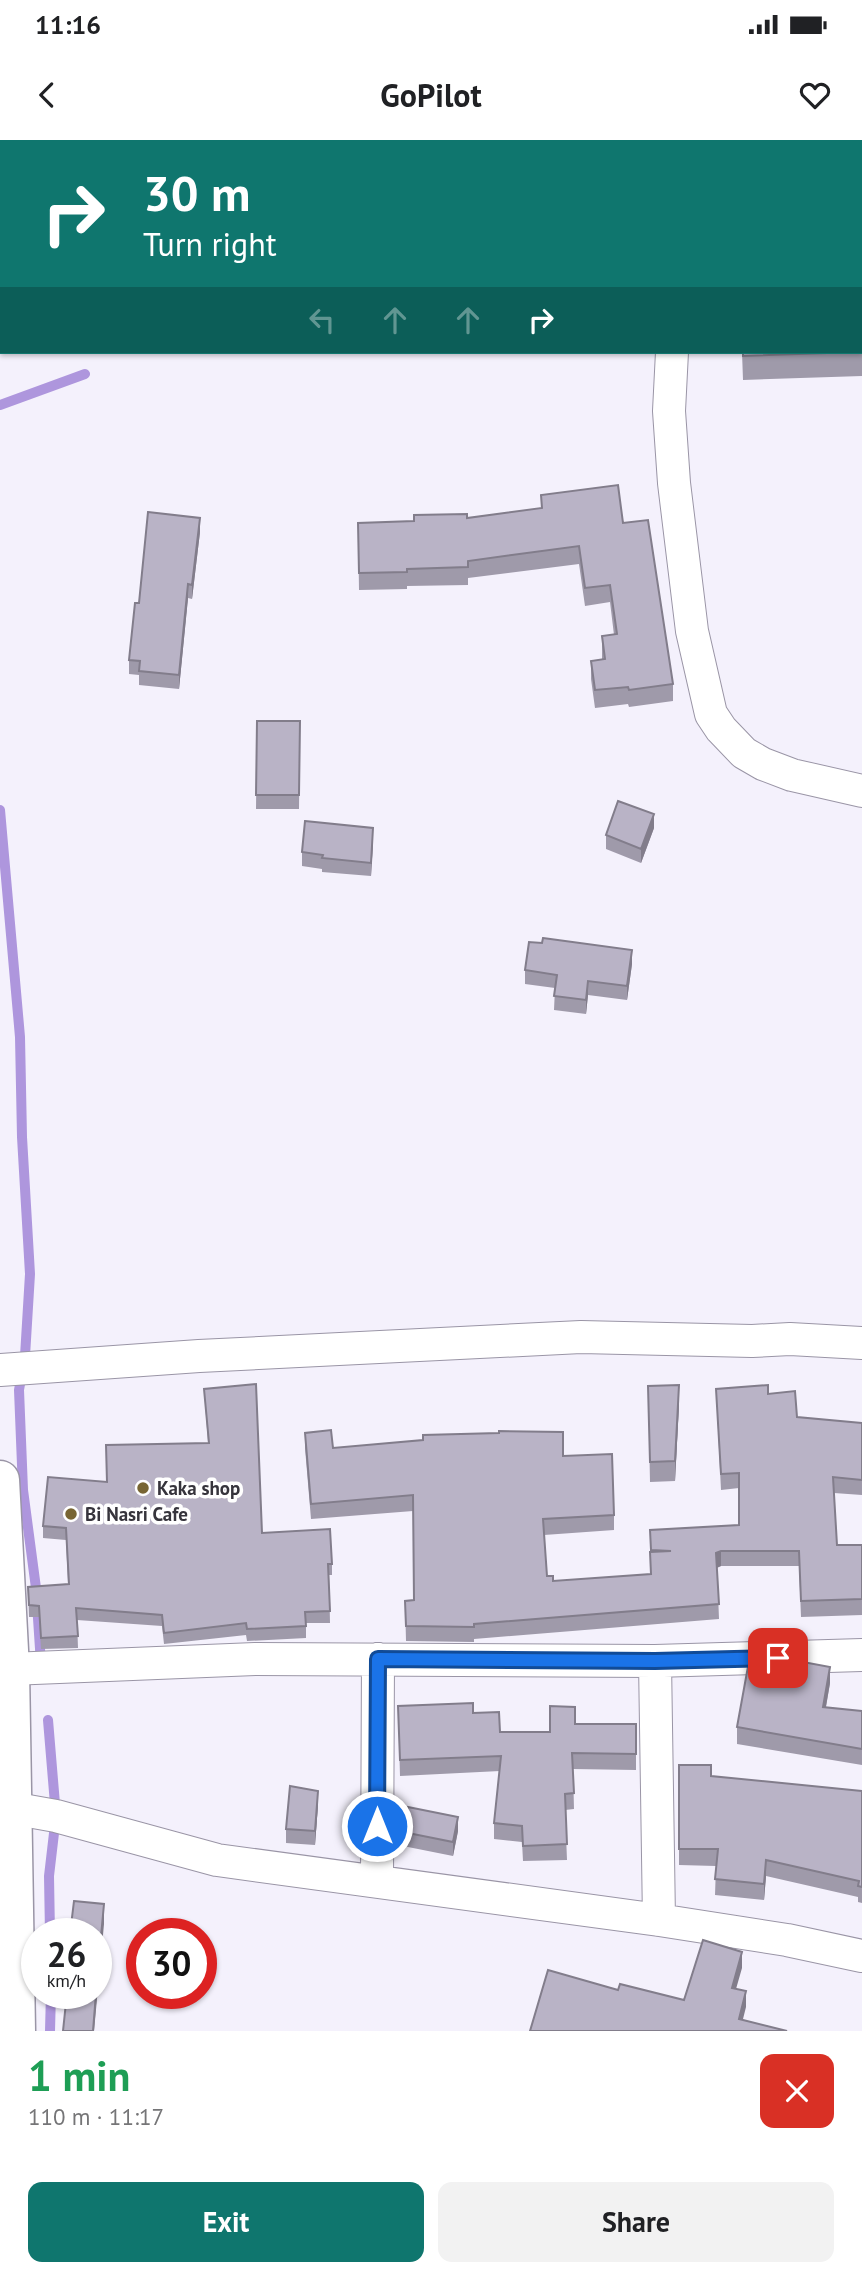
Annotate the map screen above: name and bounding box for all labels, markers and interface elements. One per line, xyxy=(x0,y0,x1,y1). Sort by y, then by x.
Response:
text: 11:16 xyxy=(35,8,101,41)
text: GoPilot xyxy=(380,74,482,116)
icon: back xyxy=(28,76,66,114)
icon: heart xyxy=(796,76,834,114)
text: 30 m xyxy=(143,161,250,225)
icon: right xyxy=(28,168,119,259)
text: Turn right xyxy=(143,223,277,265)
icon: left xyxy=(303,301,341,339)
icon: ahead xyxy=(376,301,414,339)
icon: ahead xyxy=(449,301,487,339)
icon: right xyxy=(522,301,560,339)
place label: Kaka shop xyxy=(157,1476,240,1500)
marker: Kaka shop xyxy=(135,1480,151,1496)
place label: Bi Nasri Cafe xyxy=(85,1502,188,1526)
marker: Bi Nasri Cafe xyxy=(63,1506,79,1522)
pin xyxy=(748,1628,808,1688)
icon: arrive xyxy=(759,1639,797,1677)
position arrow xyxy=(340,1789,414,1863)
speed limit sign: 30 xyxy=(126,1918,217,2009)
text: 26 xyxy=(47,1931,86,1977)
text: km/h xyxy=(47,1969,86,1992)
text: 1 min xyxy=(28,2048,130,2103)
button: close xyxy=(760,2054,834,2128)
text: 110 m · 11:17 xyxy=(28,2102,164,2131)
button: Exit xyxy=(28,2182,424,2262)
button: Share xyxy=(438,2182,834,2262)

